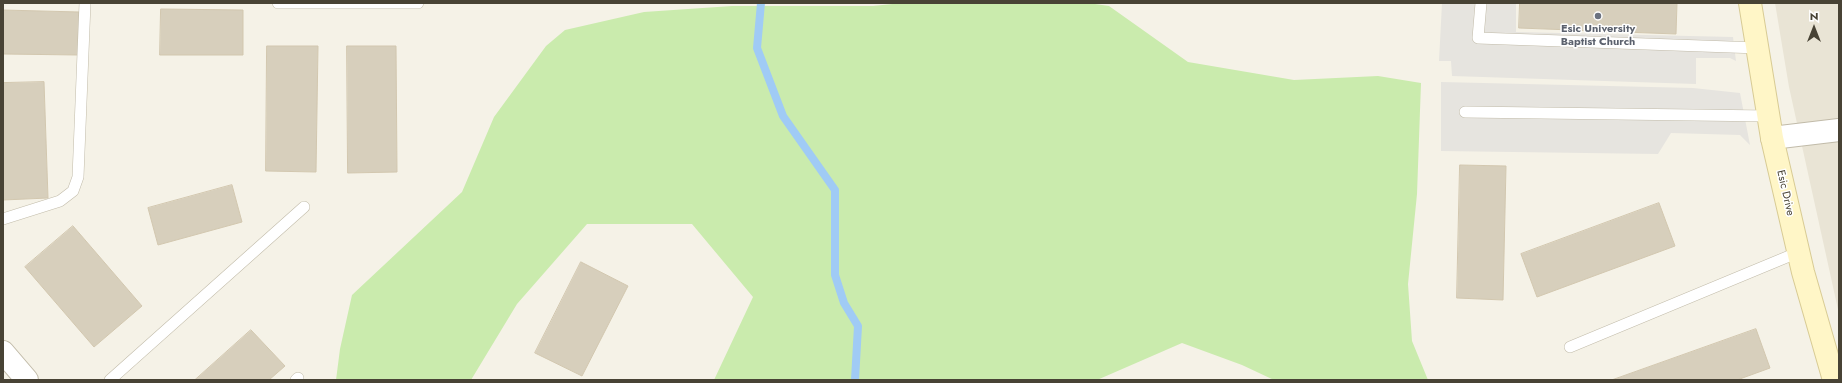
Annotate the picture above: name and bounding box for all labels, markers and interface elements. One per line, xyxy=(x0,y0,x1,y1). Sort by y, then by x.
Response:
north arrow xyxy=(1794,8,1834,48)
text: N xyxy=(1810,8,1818,24)
marker: Esic University Baptist Church xyxy=(1593,11,1603,21)
place label: Esic University Baptist Church xyxy=(1561,22,1635,48)
street label: Esic Drive xyxy=(1773,169,1797,217)

